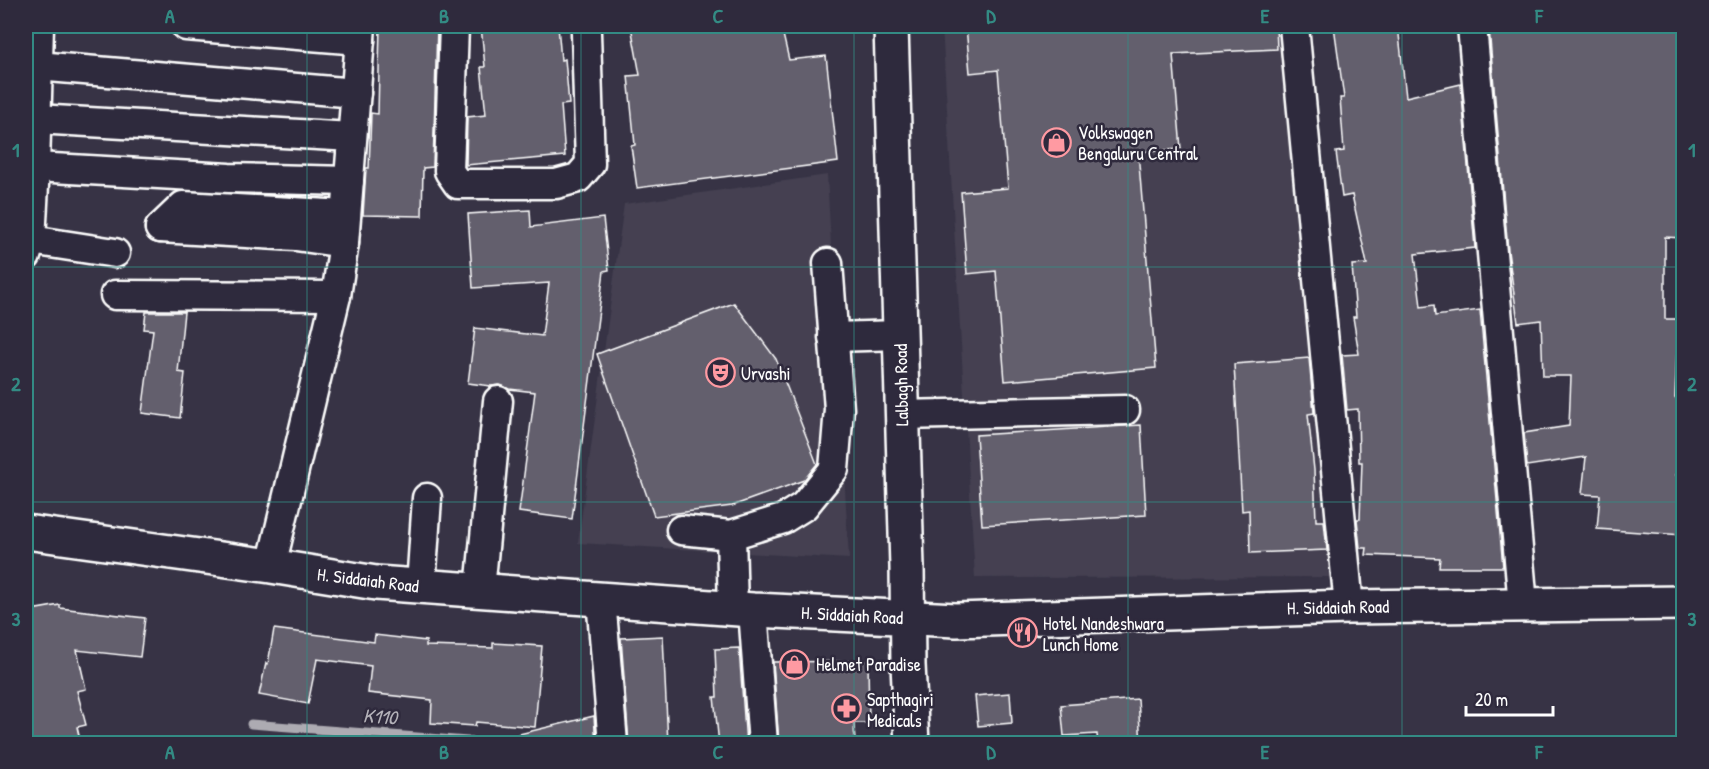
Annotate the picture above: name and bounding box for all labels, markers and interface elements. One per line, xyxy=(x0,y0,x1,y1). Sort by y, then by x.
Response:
text: A xyxy=(165,2,175,29)
text: B xyxy=(439,2,449,29)
text: C xyxy=(713,2,724,29)
text: D xyxy=(986,2,996,29)
text: E xyxy=(1261,2,1270,29)
text: F xyxy=(1534,2,1544,29)
place label: Volkswagen Bengaluru Central xyxy=(1078,120,1198,166)
shop icon: Volkswagen Bengaluru Central xyxy=(1041,126,1073,158)
text: 1 xyxy=(12,136,20,163)
text: 1 xyxy=(1688,136,1696,163)
street label: Lalbagh Road xyxy=(888,344,914,426)
theatre icon: Urvashi xyxy=(704,357,736,389)
place label: Urvashi xyxy=(741,361,791,386)
text: 2 xyxy=(11,370,21,397)
text: 2 xyxy=(1687,370,1697,397)
street label: H. Siddaiah Road xyxy=(316,561,420,599)
street label: H. Siddaiah Road xyxy=(1287,594,1389,620)
street label: H. Siddaiah Road xyxy=(800,600,904,630)
text: 3 xyxy=(12,605,21,632)
text: 3 xyxy=(1688,605,1697,632)
place label: Hotel Nandeshwara Lunch Home xyxy=(1043,611,1164,657)
restaurant icon: Hotel Nandeshwara Lunch Home xyxy=(1006,617,1038,649)
shop icon: Helmet Paradise xyxy=(779,648,811,680)
place label: Helmet Paradise xyxy=(816,652,921,677)
scale bar xyxy=(1466,679,1553,717)
place label: Sapthagiri Medicals xyxy=(867,687,934,733)
text: 20 m xyxy=(1475,687,1508,712)
pharmacy icon: Sapthagiri Medicals xyxy=(830,693,862,725)
water label: K110 xyxy=(362,701,400,731)
text: A xyxy=(165,738,175,765)
text: B xyxy=(439,738,449,765)
text: C xyxy=(713,738,724,765)
text: D xyxy=(986,738,996,765)
text: E xyxy=(1261,738,1270,765)
text: F xyxy=(1534,738,1544,765)

